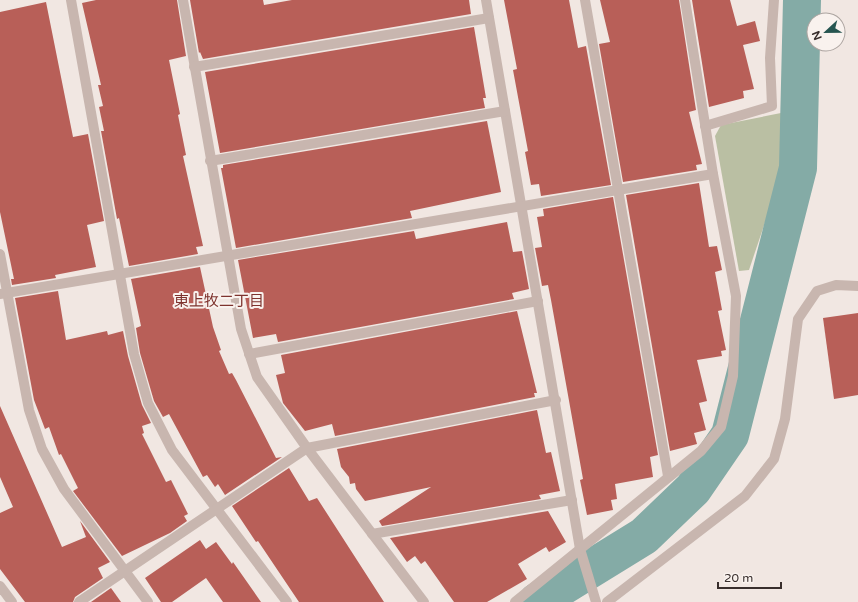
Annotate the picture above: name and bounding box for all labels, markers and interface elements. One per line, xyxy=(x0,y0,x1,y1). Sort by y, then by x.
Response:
north arrow xyxy=(806,12,846,52)
text: N xyxy=(810,29,825,42)
district label: 東上牧二丁目 xyxy=(174,292,264,310)
scale bar xyxy=(718,564,781,590)
text: 20 m xyxy=(724,571,753,585)

